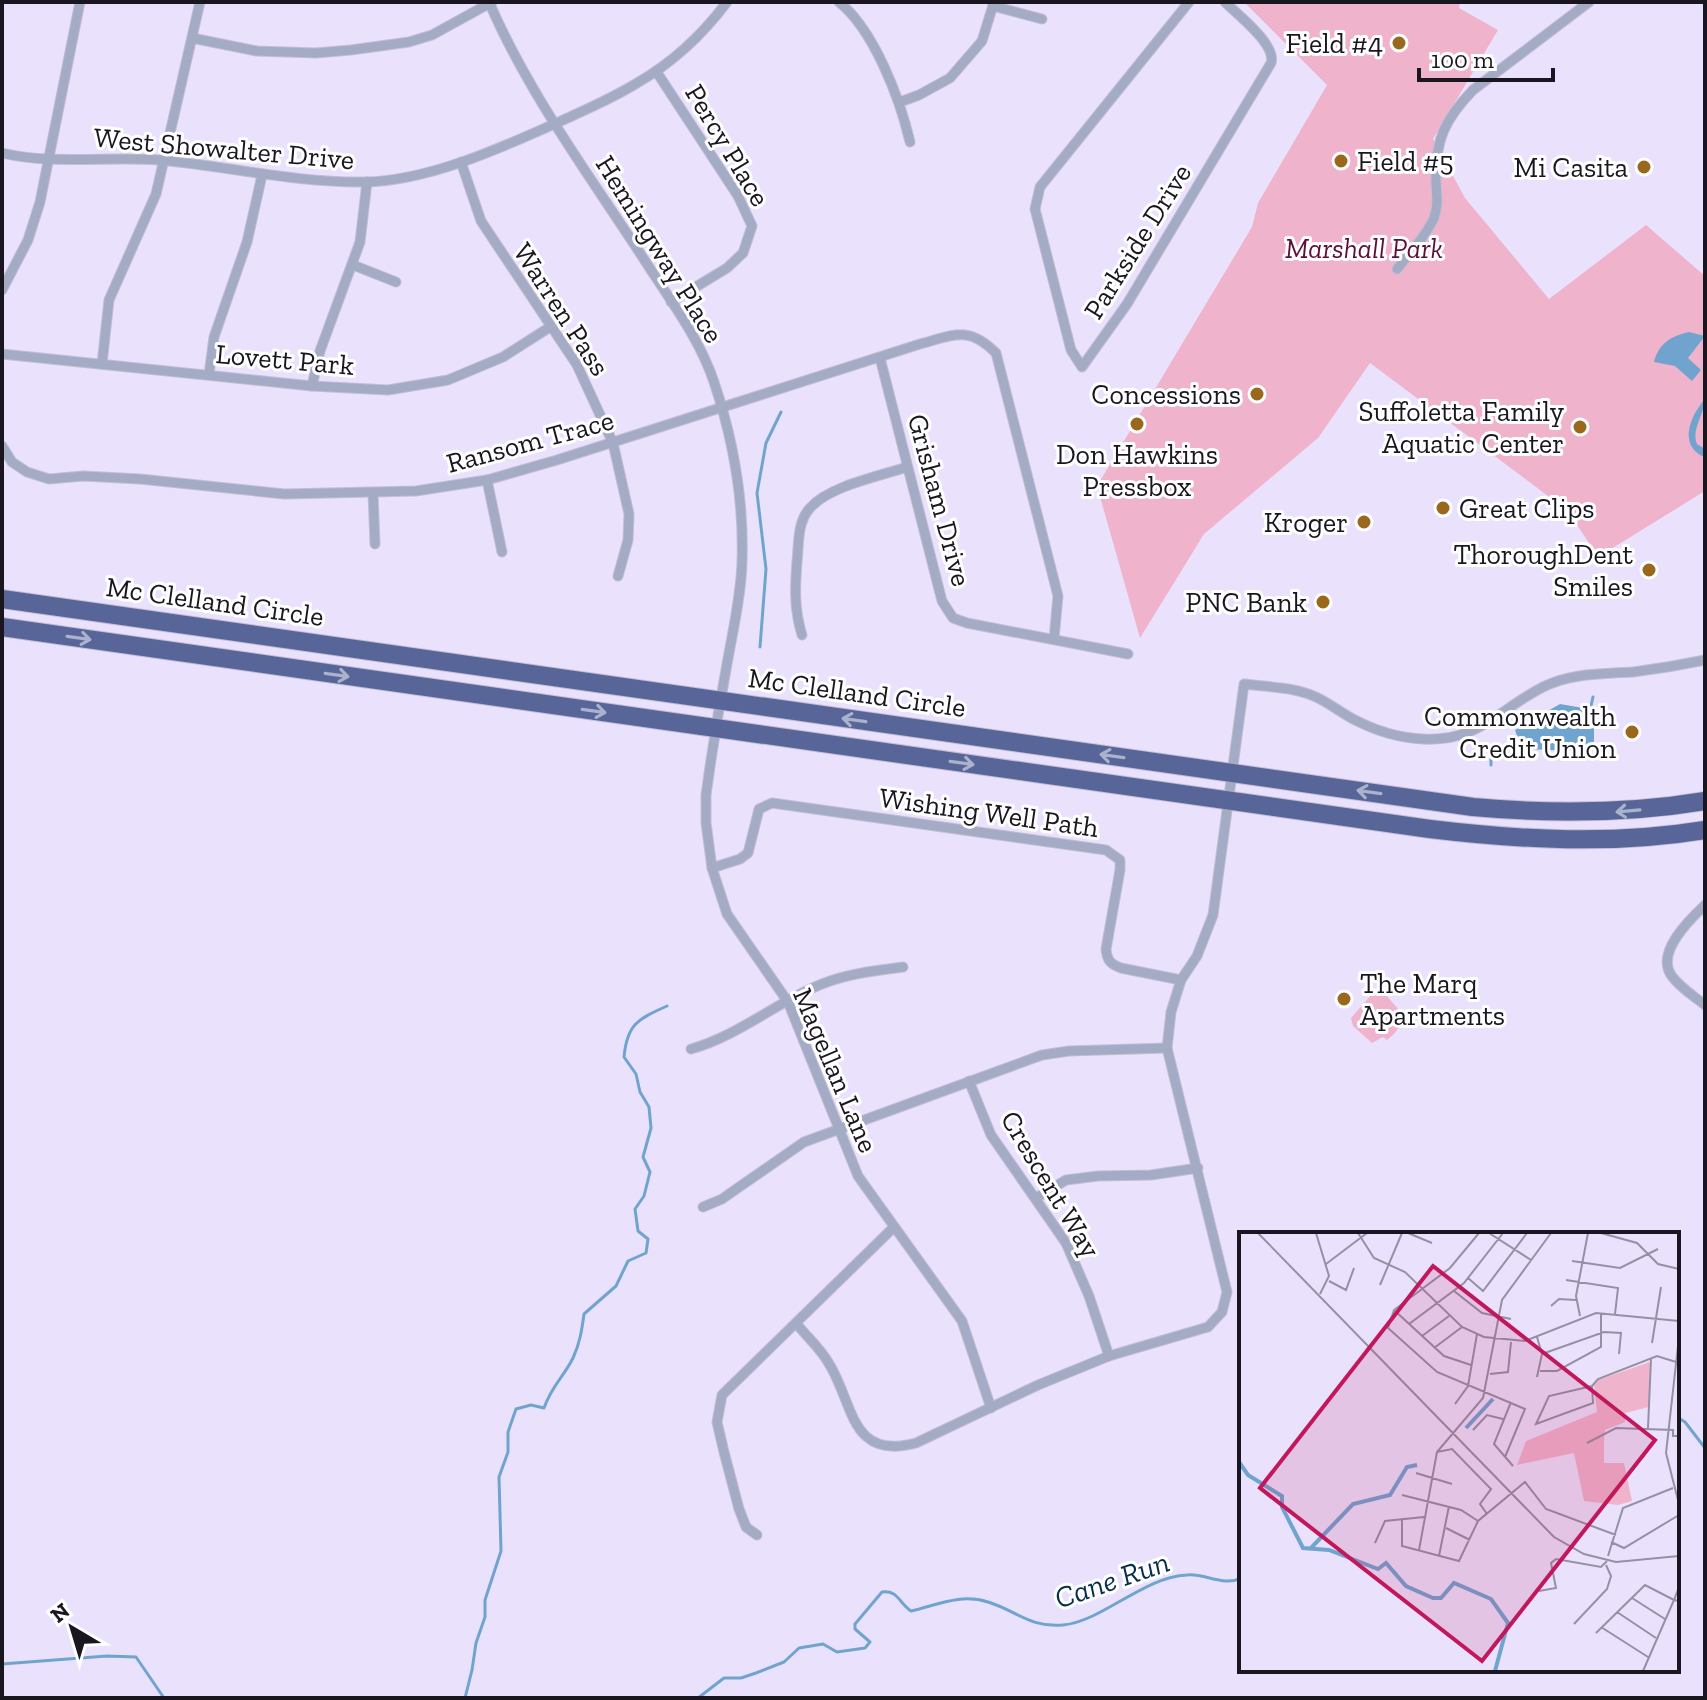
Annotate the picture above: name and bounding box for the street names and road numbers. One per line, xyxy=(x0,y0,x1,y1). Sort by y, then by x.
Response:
street label: Percy Place xyxy=(678,78,777,212)
street label: West Showalter Drive xyxy=(92,121,356,176)
street label: Hemingway Place xyxy=(589,150,730,349)
street label: Parkside Drive xyxy=(1077,158,1198,325)
street label: Warren Pass xyxy=(506,237,617,382)
street label: Lovett Park xyxy=(214,337,356,382)
street label: Ransom Trace xyxy=(443,403,617,480)
street label: Grisham Drive xyxy=(901,410,978,590)
street label: Mc Clelland Circle xyxy=(104,570,326,633)
street label: Mc Clelland Circle xyxy=(746,661,968,724)
street label: Wishing Well Path xyxy=(877,781,1101,844)
street label: Magellan Lane xyxy=(786,983,885,1157)
street label: Crescent Way xyxy=(994,1105,1108,1264)

